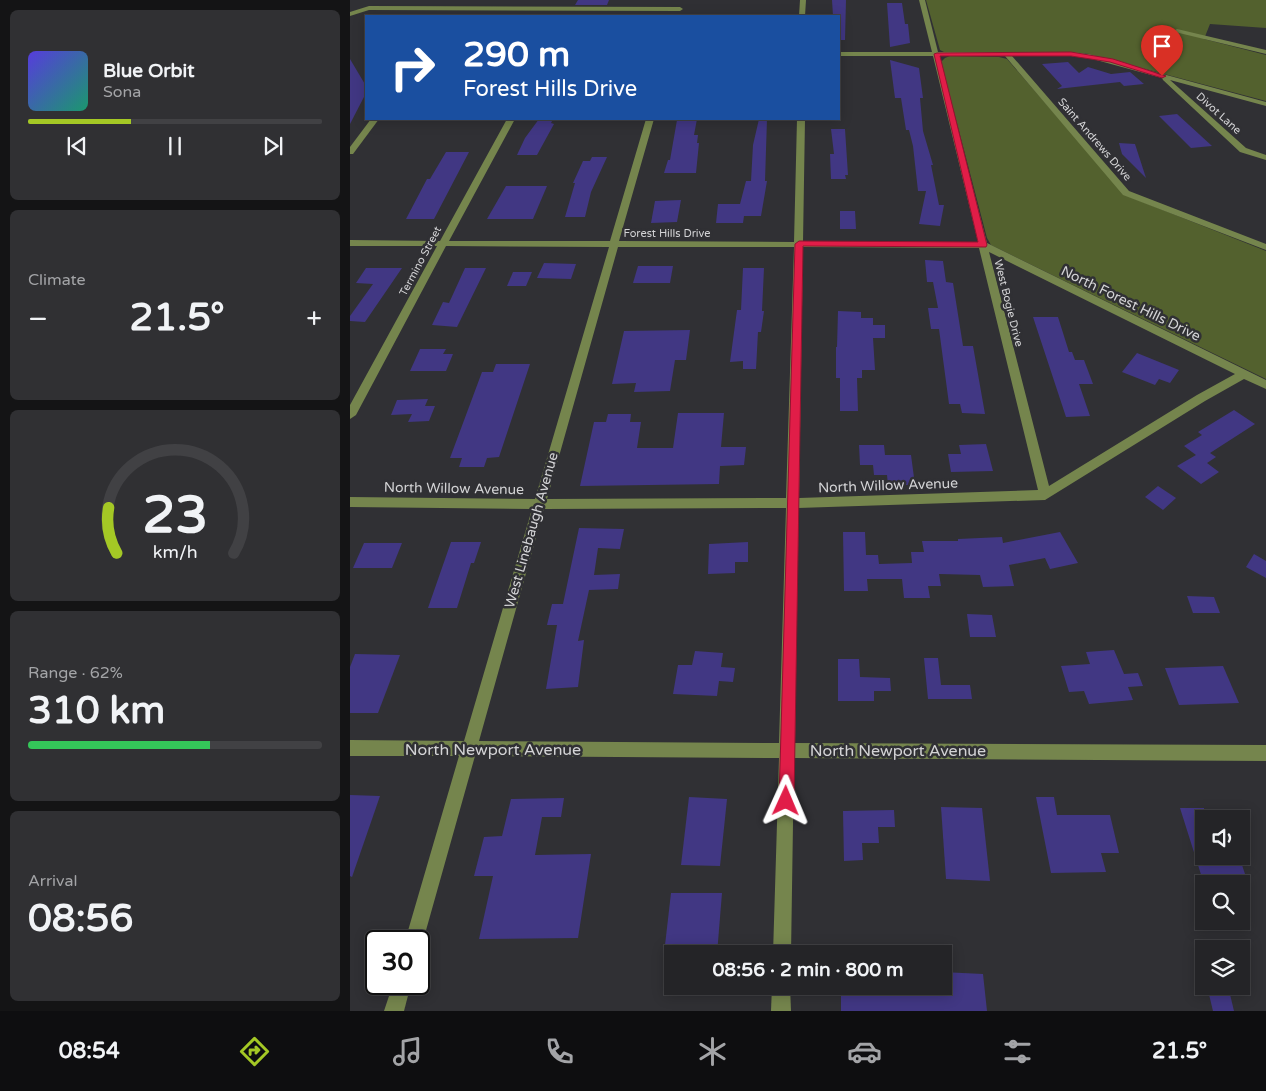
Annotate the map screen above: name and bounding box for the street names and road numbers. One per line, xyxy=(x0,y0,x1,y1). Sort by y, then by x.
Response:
street label: Divot Lane xyxy=(1194,90,1244,137)
street label: Saint Andrews Drive xyxy=(1055,95,1134,183)
street label: Termino Street xyxy=(397,224,444,298)
street label: Forest Hills Drive xyxy=(623,227,711,240)
street label: West Bogie Drive xyxy=(991,258,1026,348)
street label: North Forest Hills Drive xyxy=(1058,262,1203,345)
street label: West Linebaugh Avenue xyxy=(501,450,562,610)
street label: North Willow Avenue xyxy=(818,475,958,496)
street label: North Willow Avenue xyxy=(384,479,524,498)
street label: North Newport Avenue xyxy=(405,740,581,760)
street label: North Newport Avenue xyxy=(810,741,986,761)

